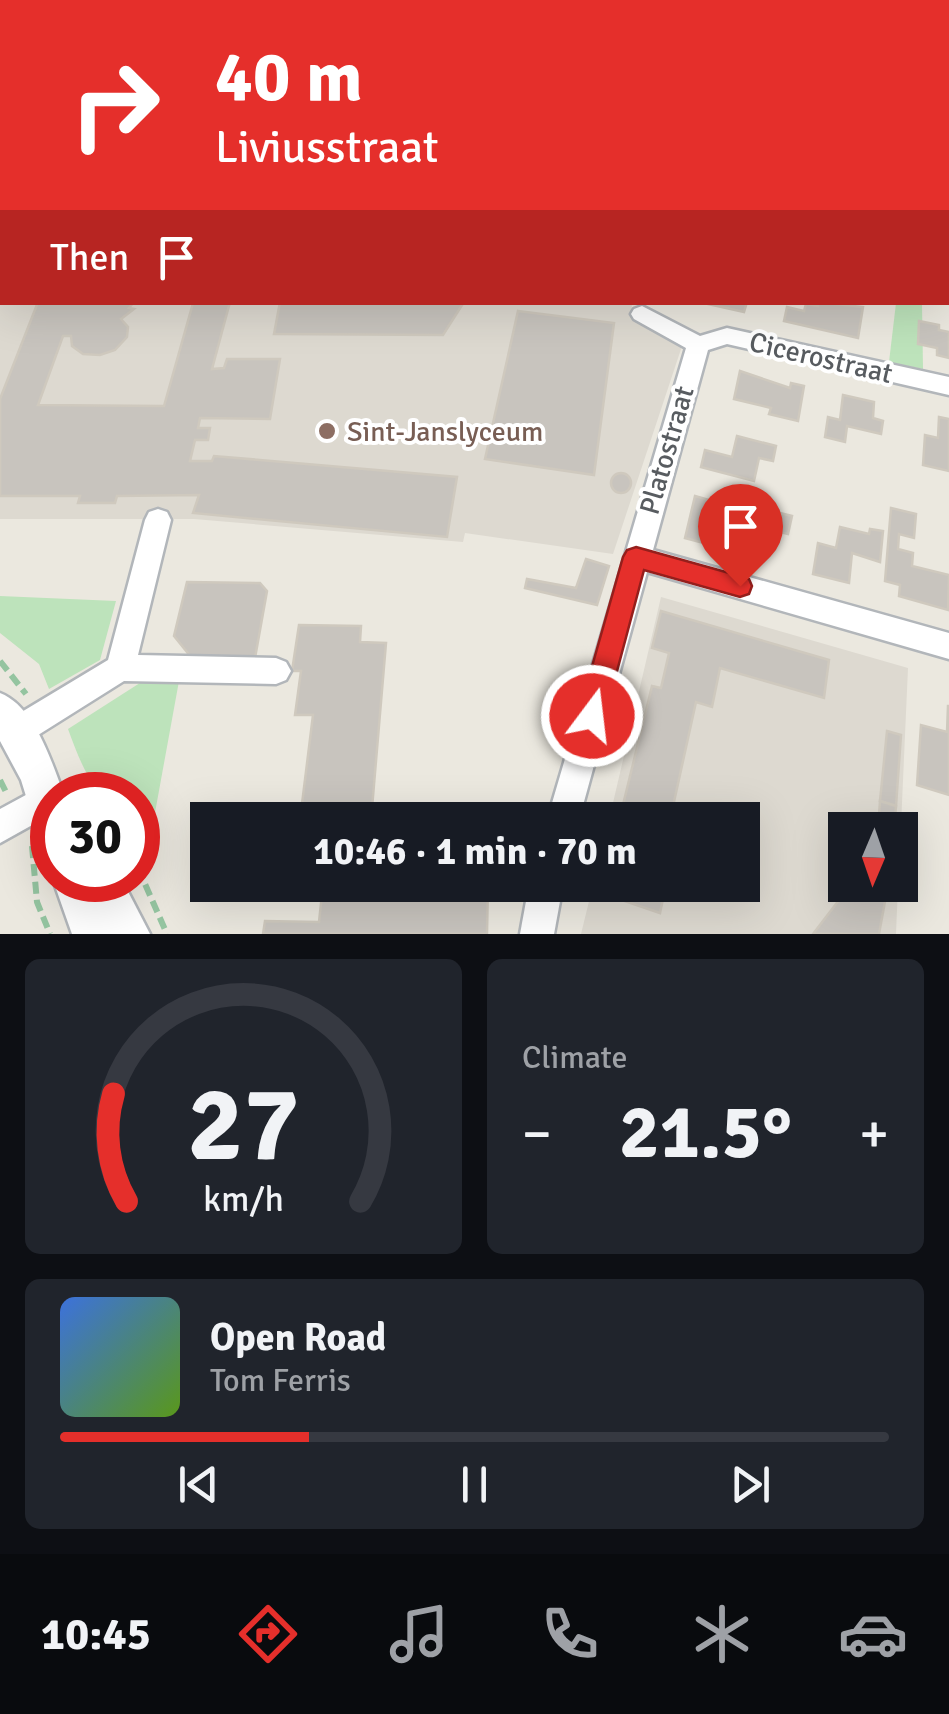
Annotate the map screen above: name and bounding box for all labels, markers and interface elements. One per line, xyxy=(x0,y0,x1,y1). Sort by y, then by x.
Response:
text: 40 m xyxy=(215,34,363,120)
icon: right xyxy=(50,40,180,170)
text: Liviusstraat xyxy=(215,120,438,175)
icon: arrive xyxy=(149,230,204,285)
text: Then xyxy=(50,234,129,281)
street label: Cicerostraat xyxy=(746,325,896,391)
street label: Platostraat xyxy=(632,382,702,519)
place label: Sint-Janslyceum xyxy=(347,415,543,449)
marker: Sint-Janslyceum xyxy=(316,420,338,442)
pin xyxy=(698,484,783,587)
icon: arrive xyxy=(713,499,768,554)
position arrow xyxy=(540,664,644,768)
speed limit sign: 30 xyxy=(30,772,160,902)
north arrow xyxy=(828,812,918,902)
map controls xyxy=(828,812,918,902)
text: 10:46 · 1 min · 70 m xyxy=(313,828,637,875)
text: Climate xyxy=(522,1038,628,1077)
text: 27 xyxy=(187,1061,300,1189)
text: 21.5° xyxy=(619,1086,792,1179)
text: − xyxy=(522,1100,552,1168)
text: + xyxy=(859,1100,889,1168)
text: km/h xyxy=(203,1177,284,1221)
text: Open Road xyxy=(210,1314,386,1361)
text: Tom Ferris xyxy=(210,1361,351,1400)
icon: previous xyxy=(171,1457,226,1512)
icon: pause xyxy=(447,1457,502,1512)
icon: next xyxy=(723,1457,778,1512)
icon: directions xyxy=(233,1599,303,1669)
icon: music xyxy=(384,1599,454,1669)
icon: phone xyxy=(535,1599,605,1669)
icon: climate xyxy=(687,1599,757,1669)
icon: car xyxy=(838,1599,908,1669)
text: 10:45 xyxy=(41,1607,151,1662)

